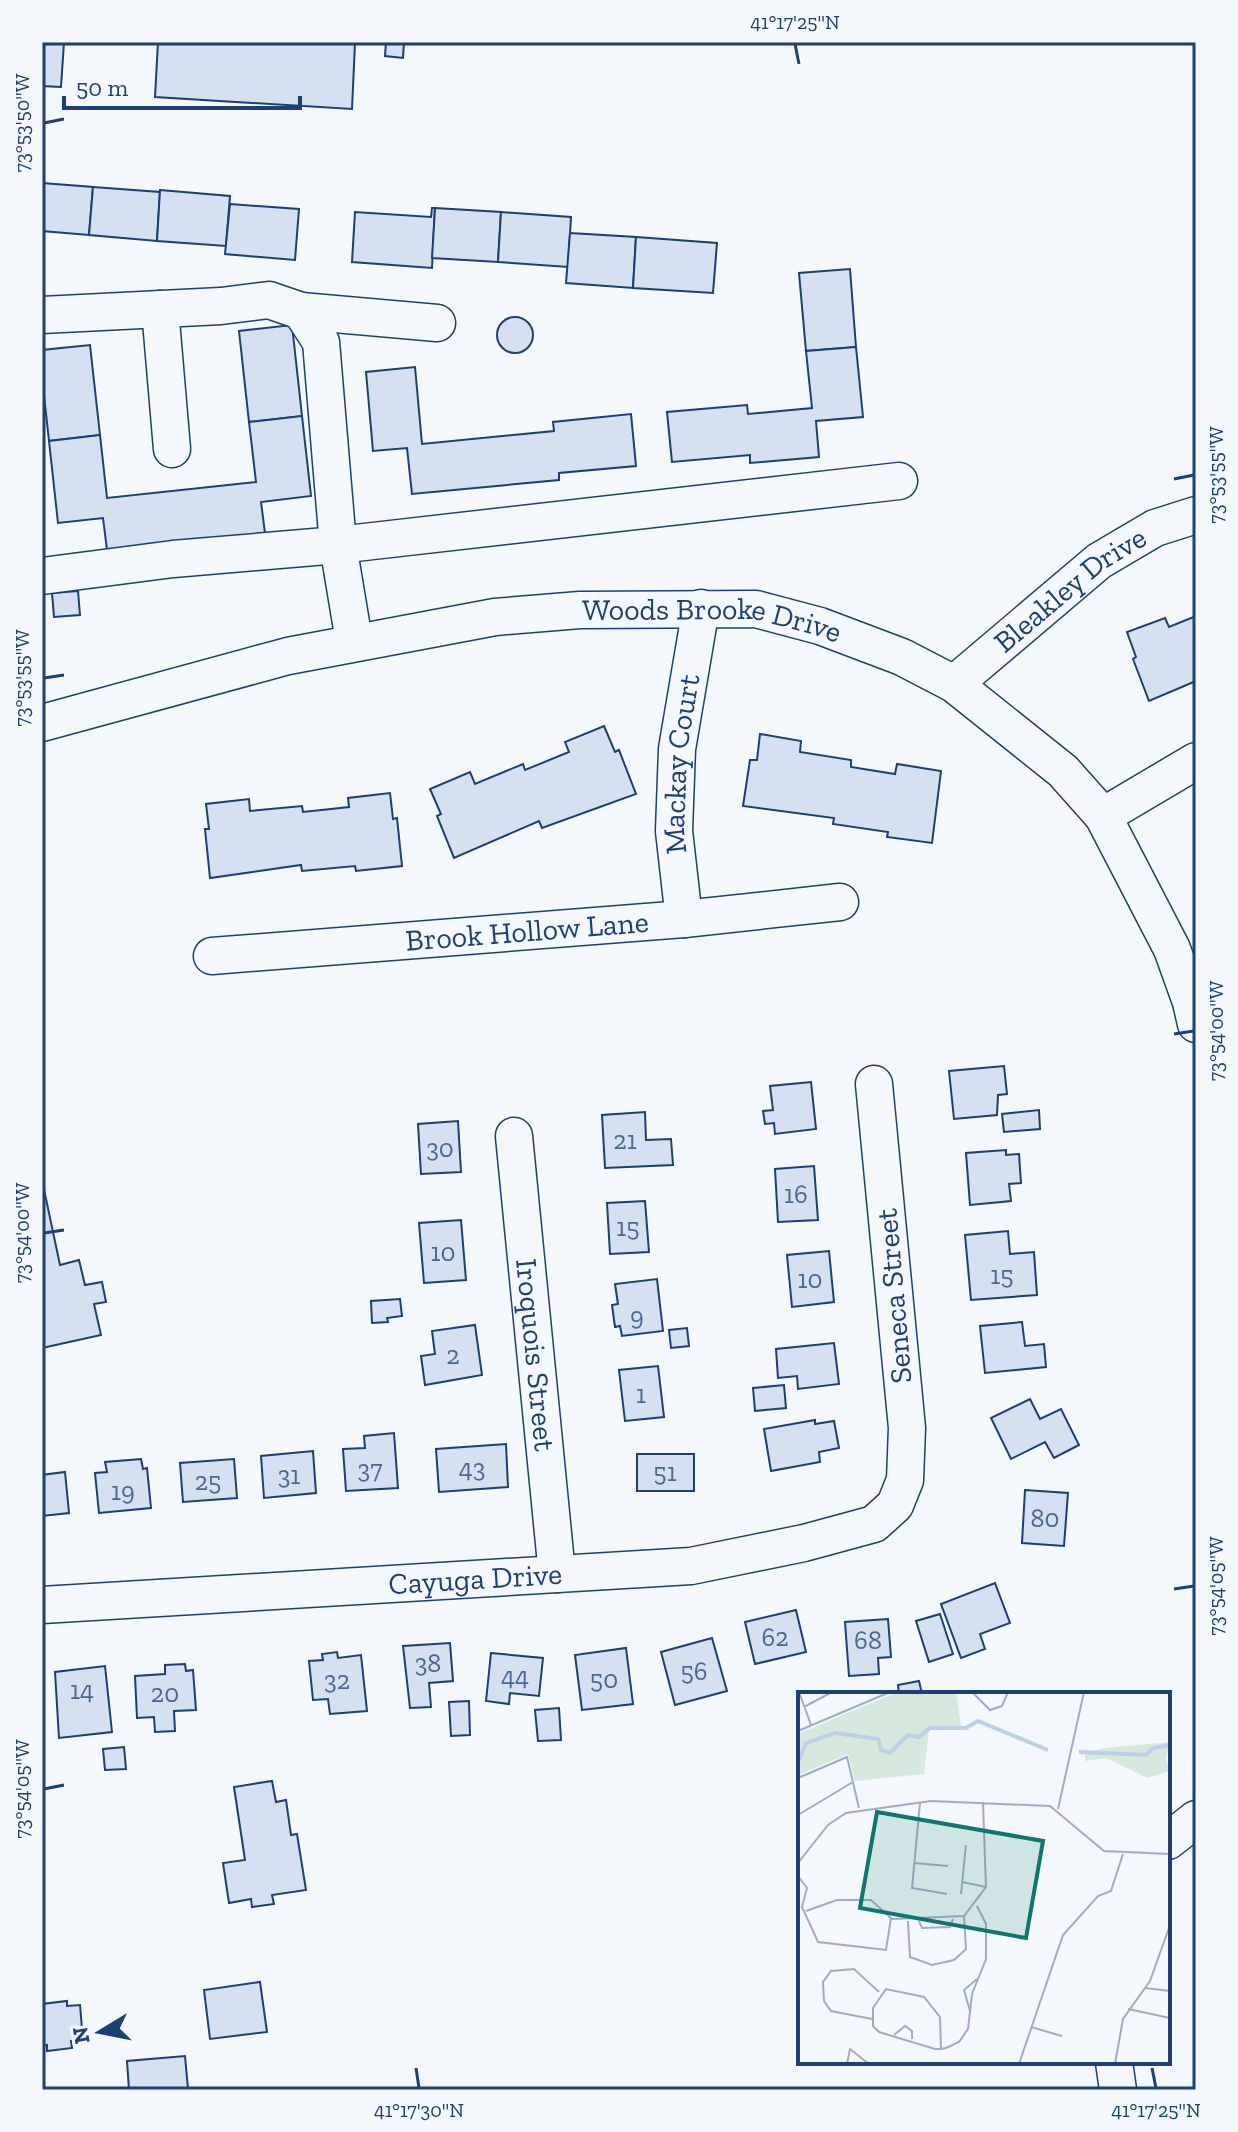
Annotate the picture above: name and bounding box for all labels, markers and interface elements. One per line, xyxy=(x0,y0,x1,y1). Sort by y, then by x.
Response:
text: 41°17'25"N xyxy=(750,10,840,34)
scale bar xyxy=(64,60,300,110)
text: 73°53'50"W xyxy=(10,73,34,172)
text: 50 m xyxy=(76,73,129,102)
text: 73°53'55"W xyxy=(1204,426,1228,524)
street label: Bleakley Drive xyxy=(987,519,1153,660)
street label: Woods Brooke Drive xyxy=(582,591,847,651)
text: 73°53'55"W xyxy=(10,629,34,727)
street label: Mackay Court xyxy=(656,671,707,856)
street label: Brook Hollow Lane xyxy=(404,904,650,959)
text: 73°54'00"W xyxy=(1204,980,1228,1081)
house number: 21 xyxy=(613,1124,637,1156)
house number: 30 xyxy=(426,1132,454,1164)
house number: 16 xyxy=(784,1178,808,1210)
text: 73°54'00"W xyxy=(10,1182,34,1283)
street label: Seneca Street xyxy=(868,1207,920,1385)
house number: 15 xyxy=(616,1211,640,1243)
house number: 10 xyxy=(431,1236,456,1268)
street label: Iroquois Street xyxy=(508,1257,563,1453)
house number: 15 xyxy=(990,1259,1014,1291)
house number: 10 xyxy=(798,1263,823,1295)
house number: 9 xyxy=(630,1300,644,1332)
house number: 2 xyxy=(446,1339,460,1371)
house number: 1 xyxy=(636,1378,646,1410)
house number: 43 xyxy=(459,1452,485,1484)
house number: 37 xyxy=(358,1453,382,1485)
house number: 51 xyxy=(653,1456,677,1488)
house number: 31 xyxy=(278,1459,300,1491)
house number: 25 xyxy=(195,1465,221,1497)
house number: 19 xyxy=(111,1475,135,1507)
house number: 80 xyxy=(1031,1502,1059,1534)
text: 73°54'05"W xyxy=(1204,1536,1228,1636)
street label: Cayuga Drive xyxy=(387,1556,563,1602)
house number: 62 xyxy=(761,1621,789,1653)
house number: 68 xyxy=(854,1624,882,1656)
house number: 38 xyxy=(415,1647,441,1679)
house number: 56 xyxy=(680,1655,708,1687)
house number: 44 xyxy=(501,1660,529,1692)
house number: 50 xyxy=(590,1663,618,1695)
house number: 32 xyxy=(324,1664,350,1696)
house number: 14 xyxy=(70,1674,94,1706)
house number: 20 xyxy=(151,1677,179,1709)
inset map xyxy=(798,1692,1170,2064)
text: 73°54'05"W xyxy=(10,1739,34,1839)
north arrow xyxy=(60,1992,140,2072)
text: N xyxy=(66,2025,96,2046)
text: 41°17'30"N xyxy=(374,2098,464,2122)
text: 41°17'25"N xyxy=(1111,2098,1201,2122)

